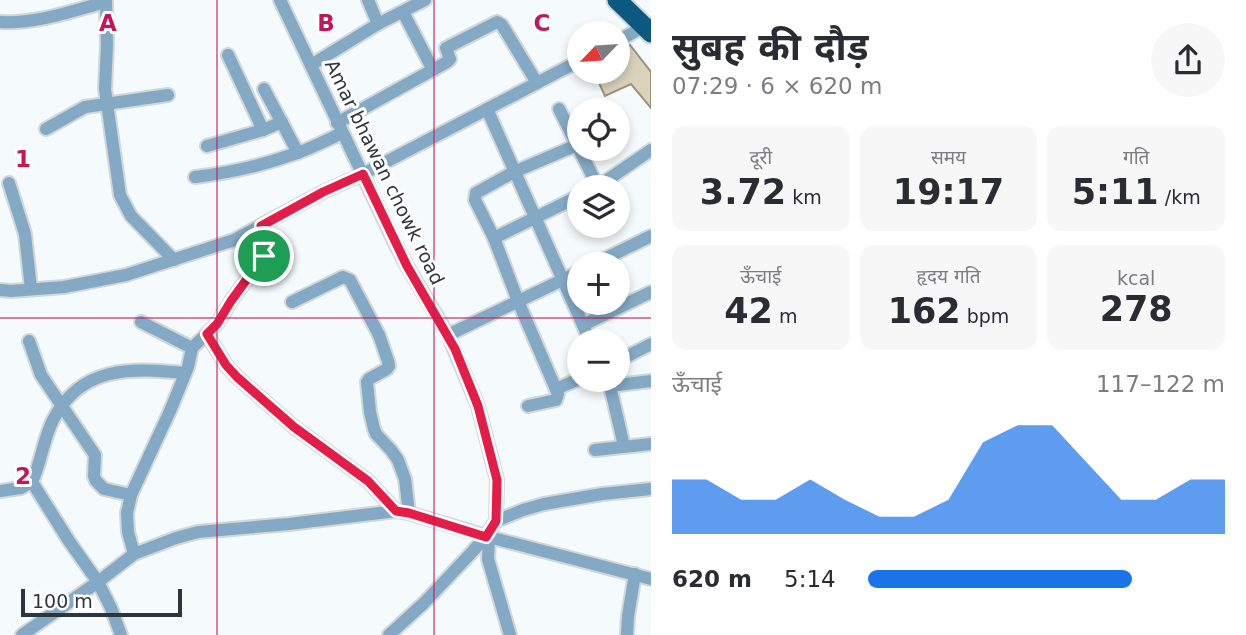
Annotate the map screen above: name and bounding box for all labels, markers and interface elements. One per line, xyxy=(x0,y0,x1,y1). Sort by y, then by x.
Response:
text: A xyxy=(99,10,117,36)
text: B xyxy=(317,10,335,36)
text: C xyxy=(534,10,550,36)
north arrow xyxy=(567,21,630,84)
map controls xyxy=(567,21,630,392)
button: share xyxy=(1151,23,1225,97)
text: सुबह की दौड़ xyxy=(672,25,868,69)
street label: Amar bhawan chowk road xyxy=(321,56,449,288)
text: 07:29 · 6 × 620 m xyxy=(672,73,882,99)
button: locate xyxy=(567,98,630,161)
text: 1 xyxy=(15,146,31,172)
text: दूरी xyxy=(749,146,772,168)
text: समय xyxy=(931,146,966,168)
text: गति xyxy=(1123,146,1149,168)
text: 3.72 xyxy=(700,172,786,212)
text: 19:17 xyxy=(893,172,1004,212)
text: 5:11 xyxy=(1072,172,1159,212)
button: layers xyxy=(567,175,630,238)
text: km xyxy=(786,186,822,208)
text: /km xyxy=(1159,186,1201,208)
pin xyxy=(234,226,294,286)
icon: arrive xyxy=(245,237,283,275)
button: + xyxy=(567,252,630,315)
text: ऊँचाई xyxy=(740,265,781,287)
text: हृदय गति xyxy=(916,265,981,287)
text: kcal xyxy=(1117,267,1155,289)
text: 278 xyxy=(1100,289,1173,329)
text: 42 xyxy=(724,291,773,331)
text: 162 xyxy=(888,291,961,331)
text: m xyxy=(773,305,797,327)
text: bpm xyxy=(961,305,1009,327)
button: − xyxy=(567,329,630,392)
text: ऊँचाई xyxy=(672,371,722,397)
text: 117–122 m xyxy=(1096,371,1225,397)
text: 2 xyxy=(15,463,31,489)
text: 620 m xyxy=(672,566,752,592)
text: 5:14 xyxy=(784,566,836,592)
scale bar xyxy=(21,586,182,618)
text: 100 m xyxy=(32,590,93,612)

